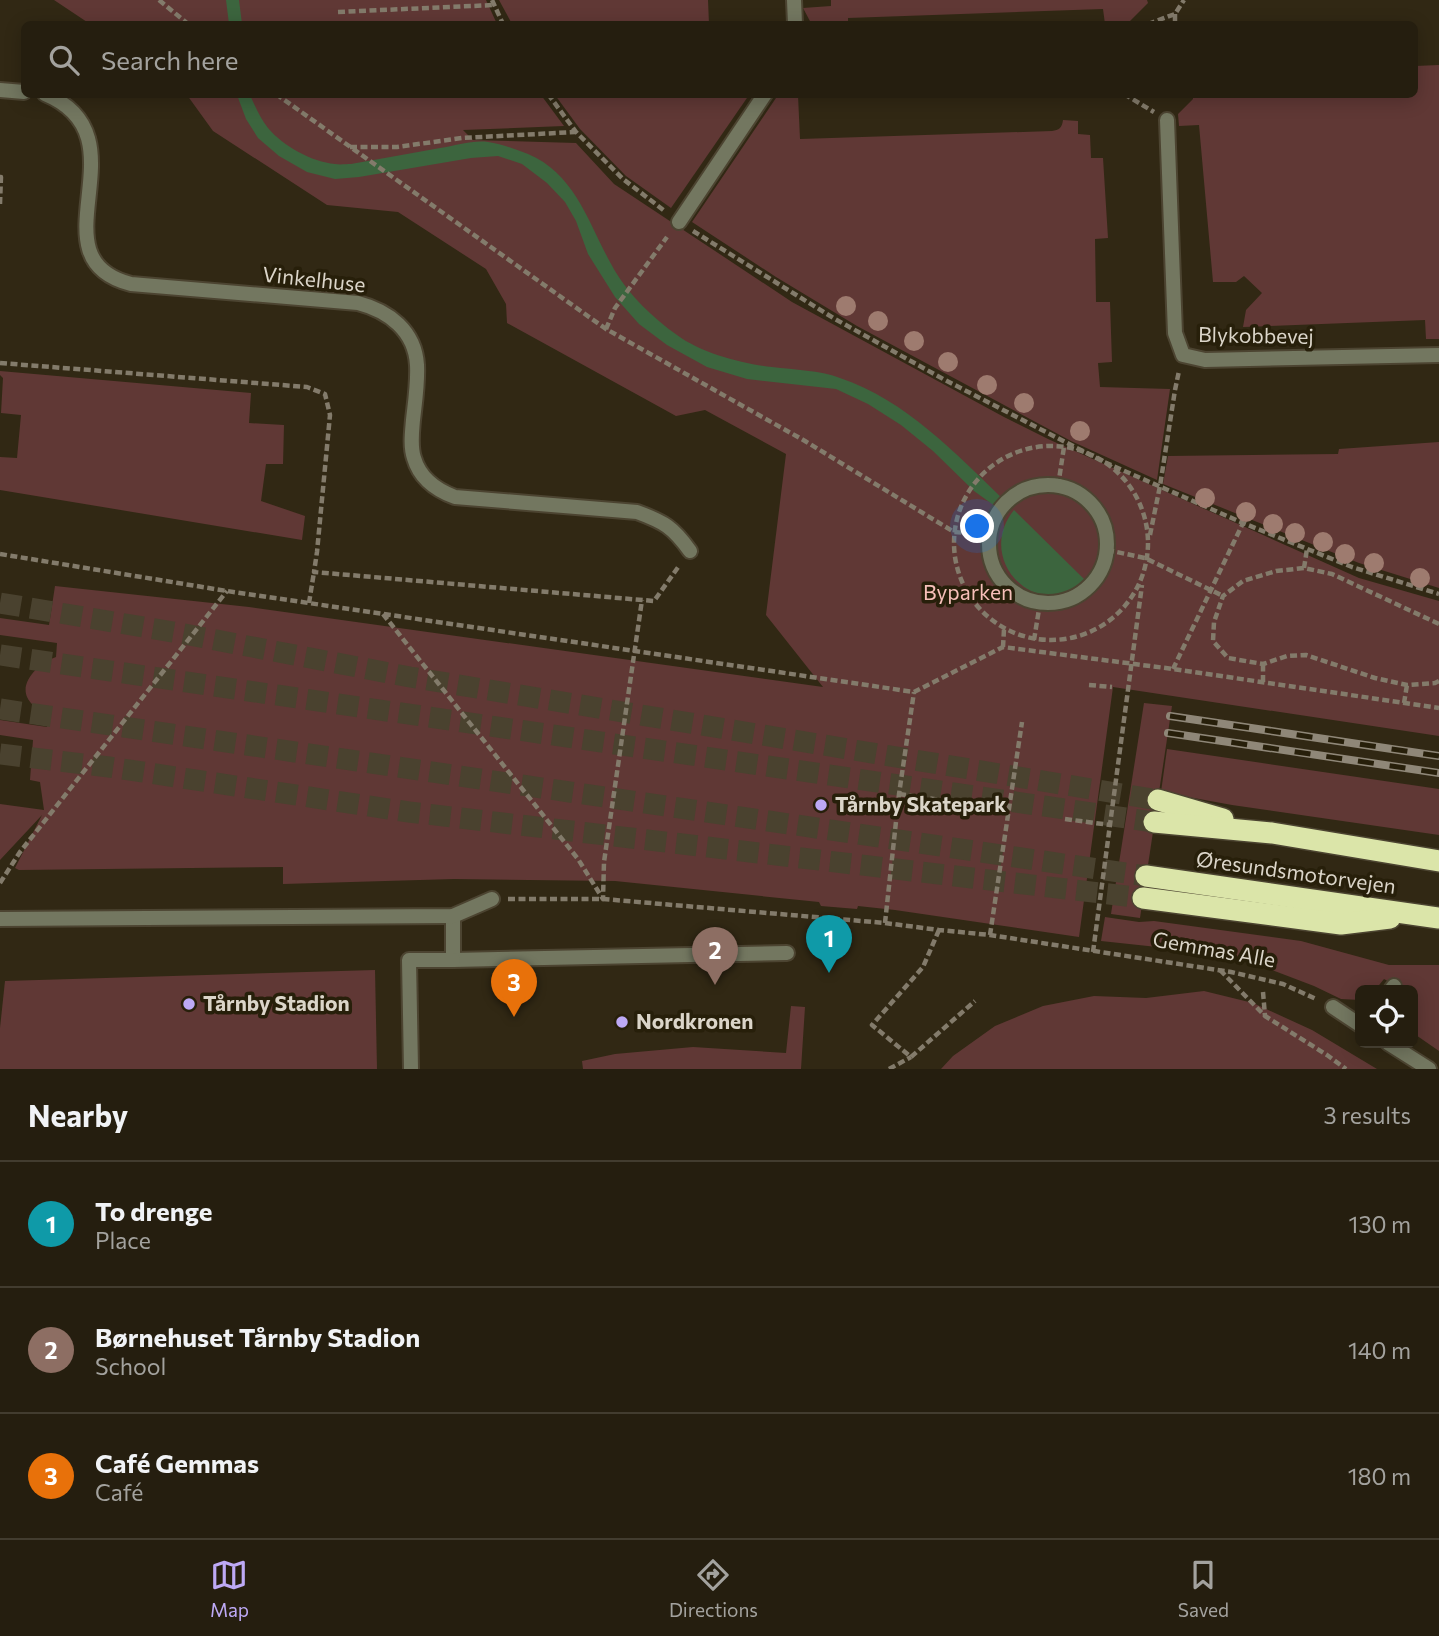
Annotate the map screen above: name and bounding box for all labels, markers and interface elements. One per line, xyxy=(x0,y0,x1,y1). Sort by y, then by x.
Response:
search box xyxy=(21,21,1418,98)
icon: search xyxy=(45,41,83,79)
text: Search here xyxy=(101,44,239,75)
street label: Vinkelhuse xyxy=(261,261,367,296)
street label: Blykobbevej xyxy=(1198,321,1314,348)
your location xyxy=(960,509,994,543)
park label: Byparken xyxy=(923,579,1013,604)
place label: Tårnby Skatepark xyxy=(835,791,1006,816)
marker: Tårnby Skatepark xyxy=(813,797,829,813)
street label: Øresundsmotorvejen xyxy=(1195,845,1398,898)
pin: 1 xyxy=(806,915,852,973)
street label: Gemmas Alle xyxy=(1151,925,1277,972)
pin: 2 xyxy=(692,927,738,985)
pin: 3 xyxy=(491,959,537,1017)
map controls xyxy=(1355,985,1418,1048)
button: locate xyxy=(1355,985,1418,1048)
place label: Tårnby Stadion xyxy=(203,990,350,1015)
marker: Tårnby Stadion xyxy=(181,996,197,1012)
place label: Nordkronen xyxy=(636,1008,753,1033)
marker: Nordkronen xyxy=(614,1014,630,1030)
text: Nearby xyxy=(28,1096,128,1133)
text: 3 results xyxy=(1324,1101,1411,1129)
text: To drenge xyxy=(95,1195,212,1226)
text: 1 xyxy=(46,1210,56,1238)
text: 130 m xyxy=(1349,1210,1411,1238)
text: Place xyxy=(95,1226,151,1254)
text: Børnehuset Tårnby Stadion xyxy=(95,1321,420,1352)
text: 2 xyxy=(44,1336,58,1364)
text: 140 m xyxy=(1348,1336,1411,1364)
text: School xyxy=(95,1352,166,1380)
text: Café Gemmas xyxy=(95,1447,259,1478)
text: 3 xyxy=(44,1462,58,1490)
text: 180 m xyxy=(1348,1462,1411,1490)
text: Café xyxy=(95,1478,143,1506)
tab: Map xyxy=(210,1556,249,1621)
tab: Directions xyxy=(669,1556,758,1621)
tab: Saved xyxy=(1178,1556,1229,1621)

